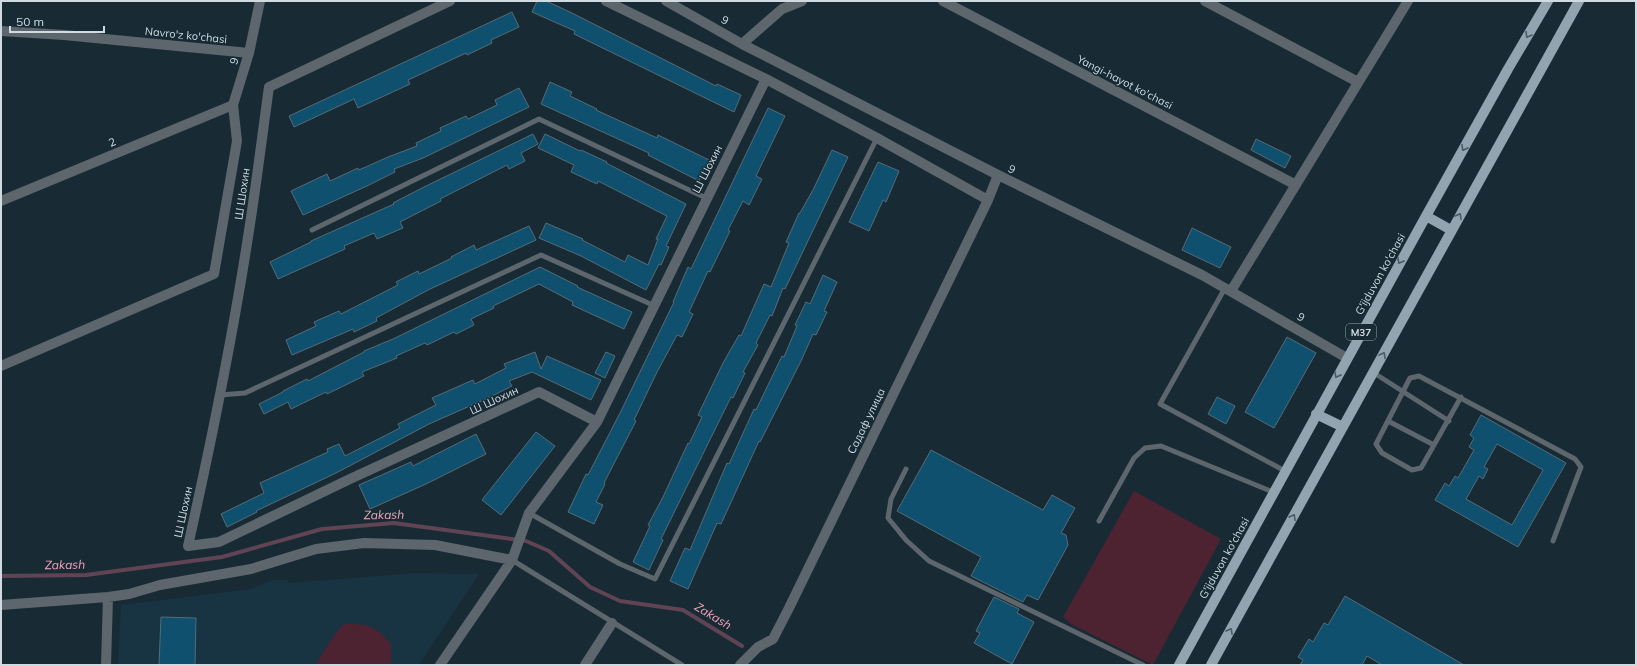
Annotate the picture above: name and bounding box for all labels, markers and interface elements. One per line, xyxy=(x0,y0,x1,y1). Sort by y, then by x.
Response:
scale bar xyxy=(10,8,104,34)
street label: 9 xyxy=(719,12,731,28)
text: 50 m xyxy=(16,14,44,29)
street label: Navro'z ko'chasi xyxy=(144,24,228,46)
one-way arrow xyxy=(1525,31,1532,38)
street label: Yangi-hayot ko'chasi xyxy=(1074,51,1175,112)
street label: 9 xyxy=(226,56,242,66)
street label: 2 xyxy=(106,134,118,150)
street label: Ш Шохин xyxy=(689,143,725,195)
one-way arrow xyxy=(1461,143,1468,151)
street label: 9 xyxy=(1006,161,1018,177)
street label: Ш Шохин xyxy=(231,167,253,221)
one-way arrow xyxy=(1454,213,1462,220)
street label: G'ijduvon ko'chasi xyxy=(1352,231,1408,317)
one-way arrow xyxy=(1398,257,1405,264)
street label: 9 xyxy=(1295,309,1307,325)
road number: M37 xyxy=(1346,324,1376,340)
one-way arrow xyxy=(1379,352,1386,359)
one-way arrow xyxy=(1335,371,1342,378)
street label: Ш Шохин xyxy=(467,383,521,417)
street label: Садаф улица xyxy=(844,386,888,456)
street label: Ш Шохин xyxy=(171,485,195,539)
water label: Zakash xyxy=(364,507,404,522)
one-way arrow xyxy=(1288,514,1295,521)
street label: G'ijduvon ko'chasi xyxy=(1196,515,1252,601)
water label: Zakash xyxy=(45,557,85,572)
water label: Zakash xyxy=(692,599,734,632)
one-way arrow xyxy=(1225,628,1232,635)

